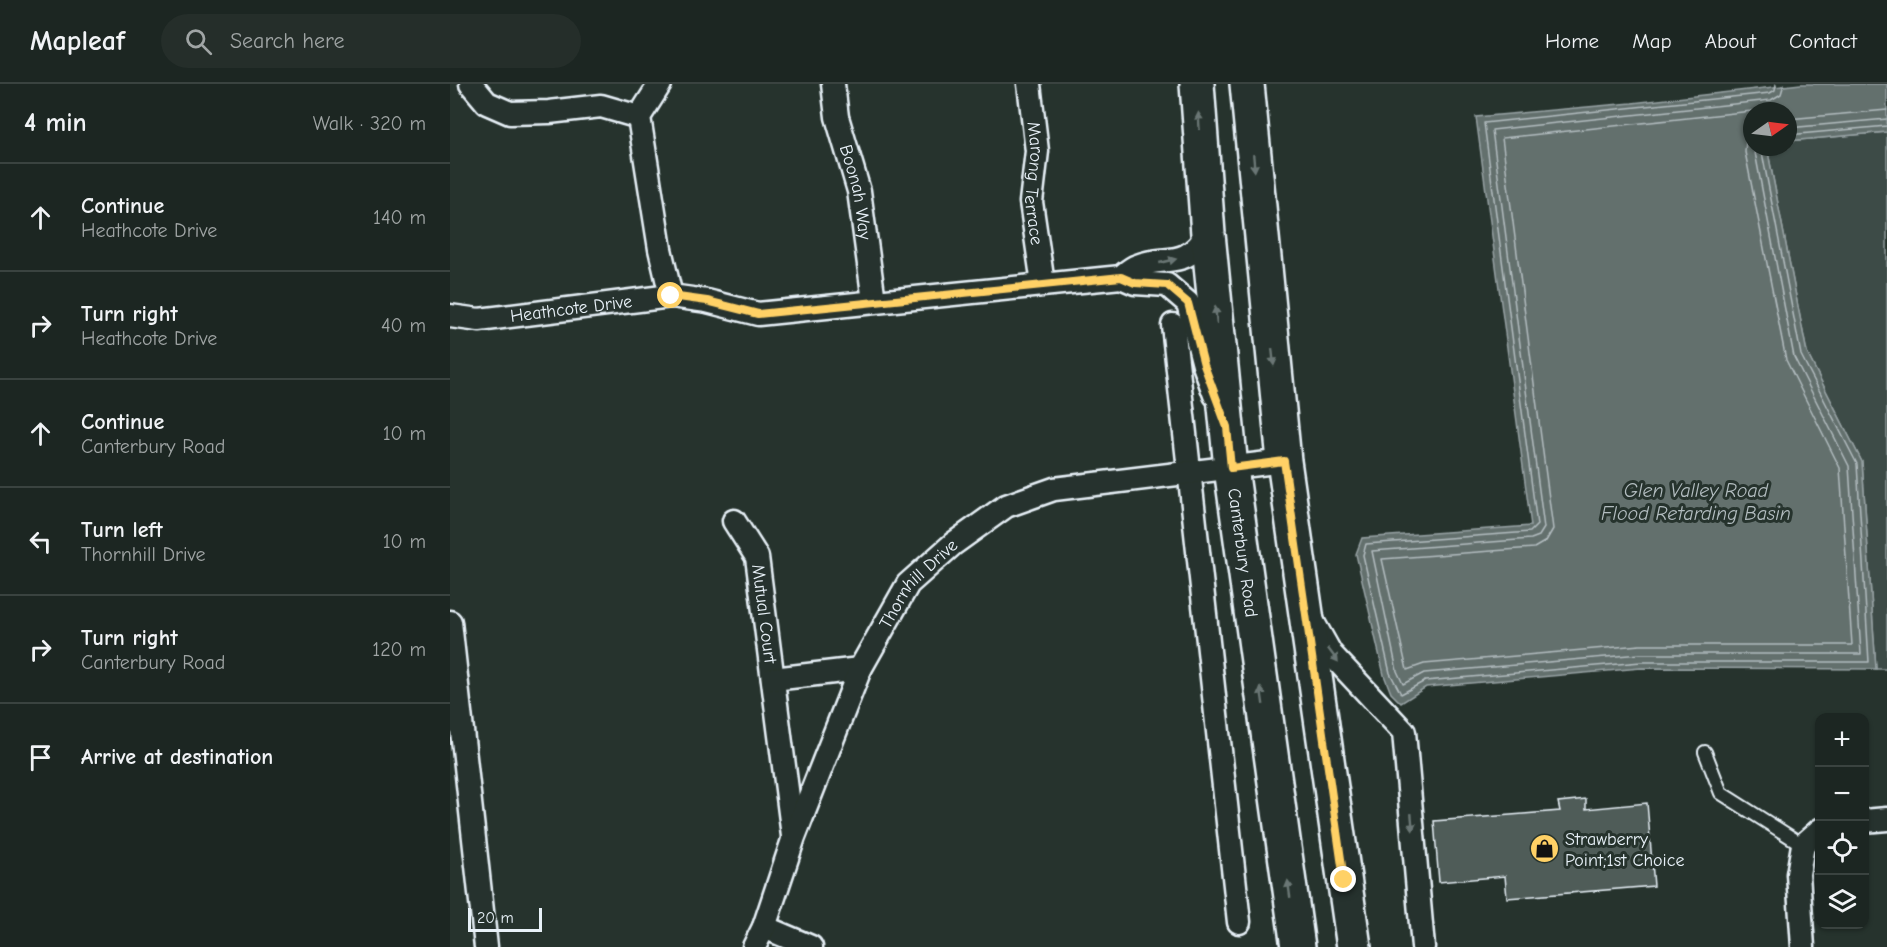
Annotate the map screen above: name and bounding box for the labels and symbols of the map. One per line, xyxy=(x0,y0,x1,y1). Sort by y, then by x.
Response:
north arrow xyxy=(1743,102,1797,156)
one-way arrow xyxy=(1194,111,1204,130)
street label: Marong Terrace xyxy=(1020,120,1048,246)
street label: Boonah Way xyxy=(835,142,876,242)
one-way arrow xyxy=(1249,154,1259,173)
one-way arrow xyxy=(1158,255,1177,265)
route start xyxy=(657,282,683,308)
street label: Heathcote Drive xyxy=(509,290,633,327)
one-way arrow xyxy=(1211,305,1221,324)
one-way arrow xyxy=(1268,348,1278,367)
water label: Glen Valley Road Flood Retarding Basin xyxy=(1601,479,1791,525)
street label: Canterbury Road xyxy=(1223,487,1262,619)
street label: Thornhill Drive xyxy=(875,534,962,632)
street label: Mutual Court xyxy=(748,563,781,666)
one-way arrow xyxy=(1327,647,1340,663)
one-way arrow xyxy=(1257,686,1266,705)
one-way arrow xyxy=(1407,812,1417,831)
place label: Strawberry Point;1st Choice xyxy=(1565,829,1684,871)
shop icon: Strawberry Point;1st Choice xyxy=(1528,833,1560,865)
route end xyxy=(1330,866,1356,892)
one-way arrow xyxy=(1285,879,1294,898)
scale bar xyxy=(468,905,542,932)

